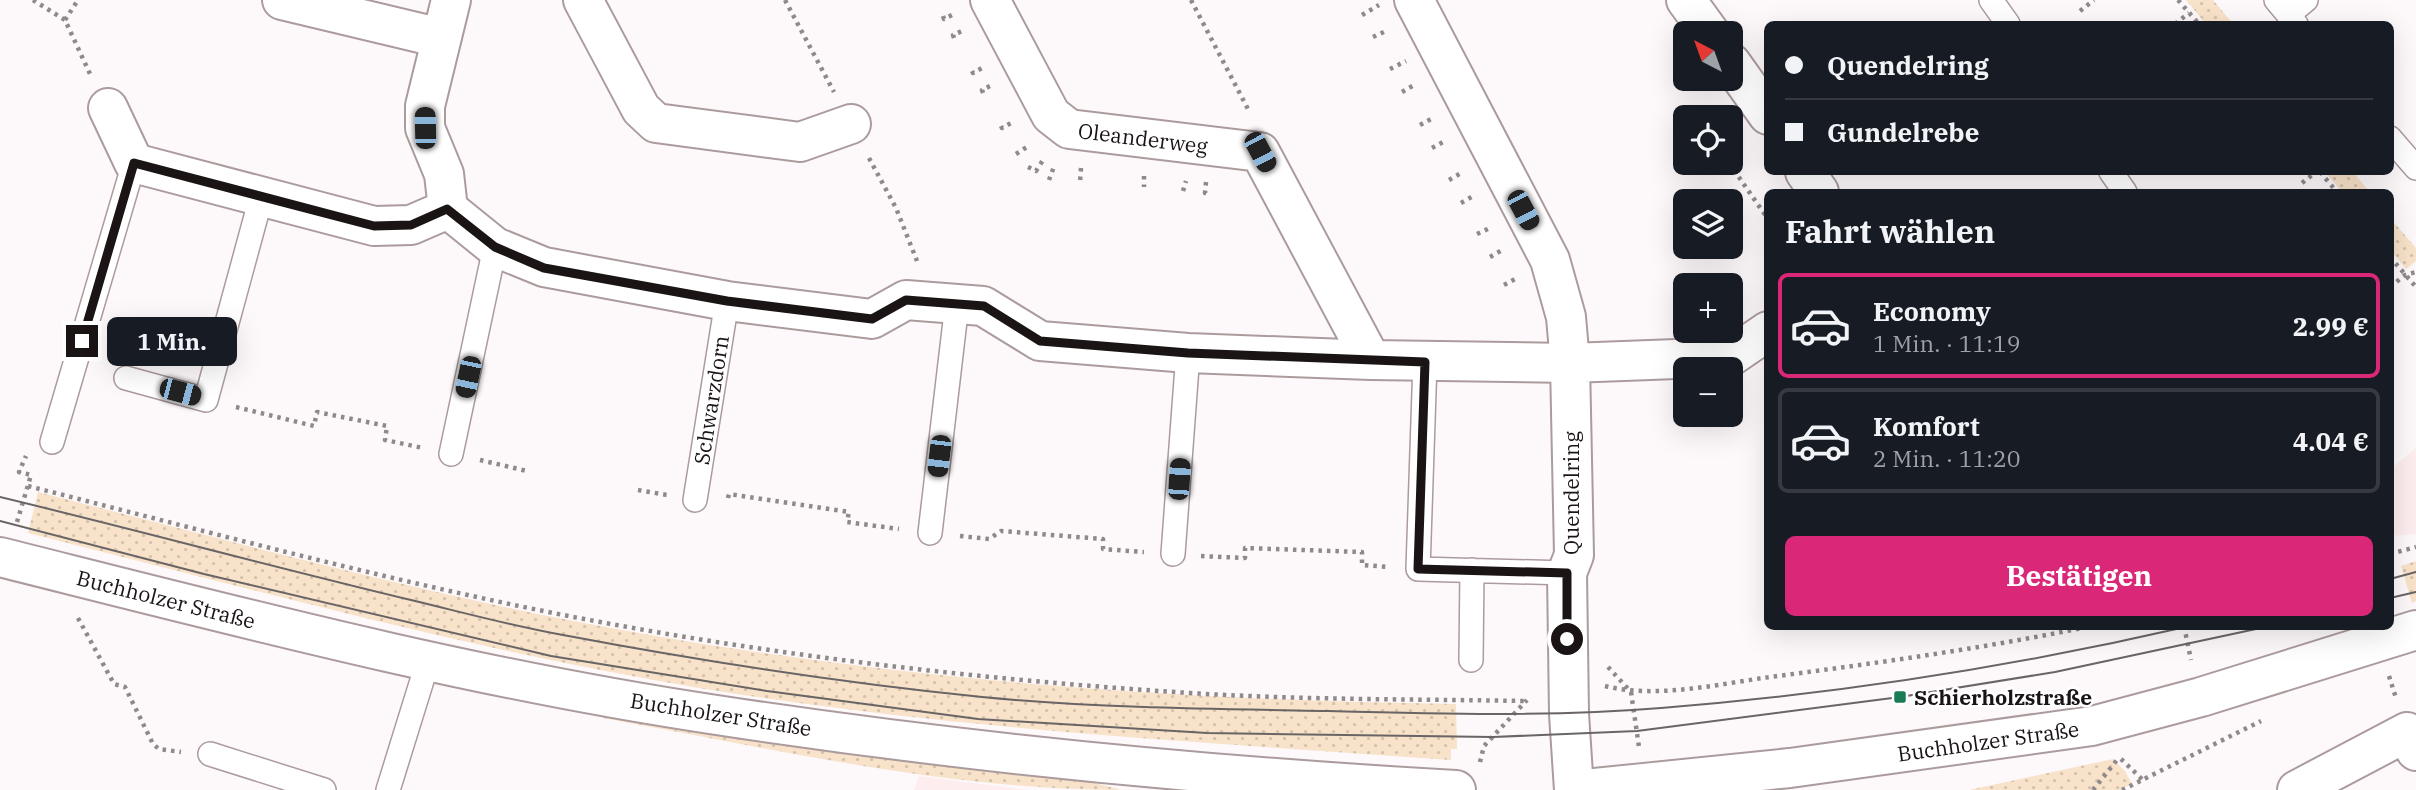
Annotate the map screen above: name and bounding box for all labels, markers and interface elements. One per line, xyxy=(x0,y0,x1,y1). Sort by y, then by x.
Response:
north arrow xyxy=(1673,21,1743,91)
map controls xyxy=(1673,21,1743,427)
text: Quendelring xyxy=(1827,48,1989,82)
button: locate xyxy=(1673,105,1743,175)
car xyxy=(415,107,436,149)
text: Gundelrebe xyxy=(1827,115,1979,149)
street label: Oleanderweg xyxy=(1077,116,1210,160)
car xyxy=(1241,129,1280,175)
car xyxy=(1504,187,1543,233)
button: layers xyxy=(1673,189,1743,259)
text: Fahrt wählen xyxy=(1785,210,1995,252)
button: + xyxy=(1673,273,1743,343)
icon: car xyxy=(1789,294,1852,357)
text: Economy xyxy=(1873,294,1991,328)
text: 2.99 € xyxy=(2293,309,2369,343)
callout: 1 Min. xyxy=(106,316,236,366)
route end xyxy=(66,325,98,357)
text: 1 Min. xyxy=(137,326,207,356)
text: 1 Min. · 11:19 xyxy=(1873,328,2020,358)
street label: Schwarzdorn xyxy=(687,333,735,467)
car xyxy=(454,354,483,400)
button: − xyxy=(1673,357,1743,427)
car xyxy=(157,376,204,408)
icon: car xyxy=(1789,409,1852,472)
text: Komfort xyxy=(1873,409,1980,443)
text: 4.04 € xyxy=(2293,424,2369,458)
street label: Quendelring xyxy=(1557,431,1585,555)
car xyxy=(927,434,952,478)
text: 2 Min. · 11:20 xyxy=(1873,443,2020,473)
car xyxy=(1168,457,1191,501)
button: Bestätigen xyxy=(1785,536,2373,616)
street label: Buchholzer Straße xyxy=(74,563,258,635)
route start xyxy=(1551,623,1583,655)
place label: Schierholzstraße xyxy=(1914,683,2092,711)
street label: Buchholzer Straße xyxy=(628,686,814,742)
marker: Schierholzstraße xyxy=(1892,689,1908,705)
street label: Buchholzer Straße xyxy=(1895,714,2081,768)

